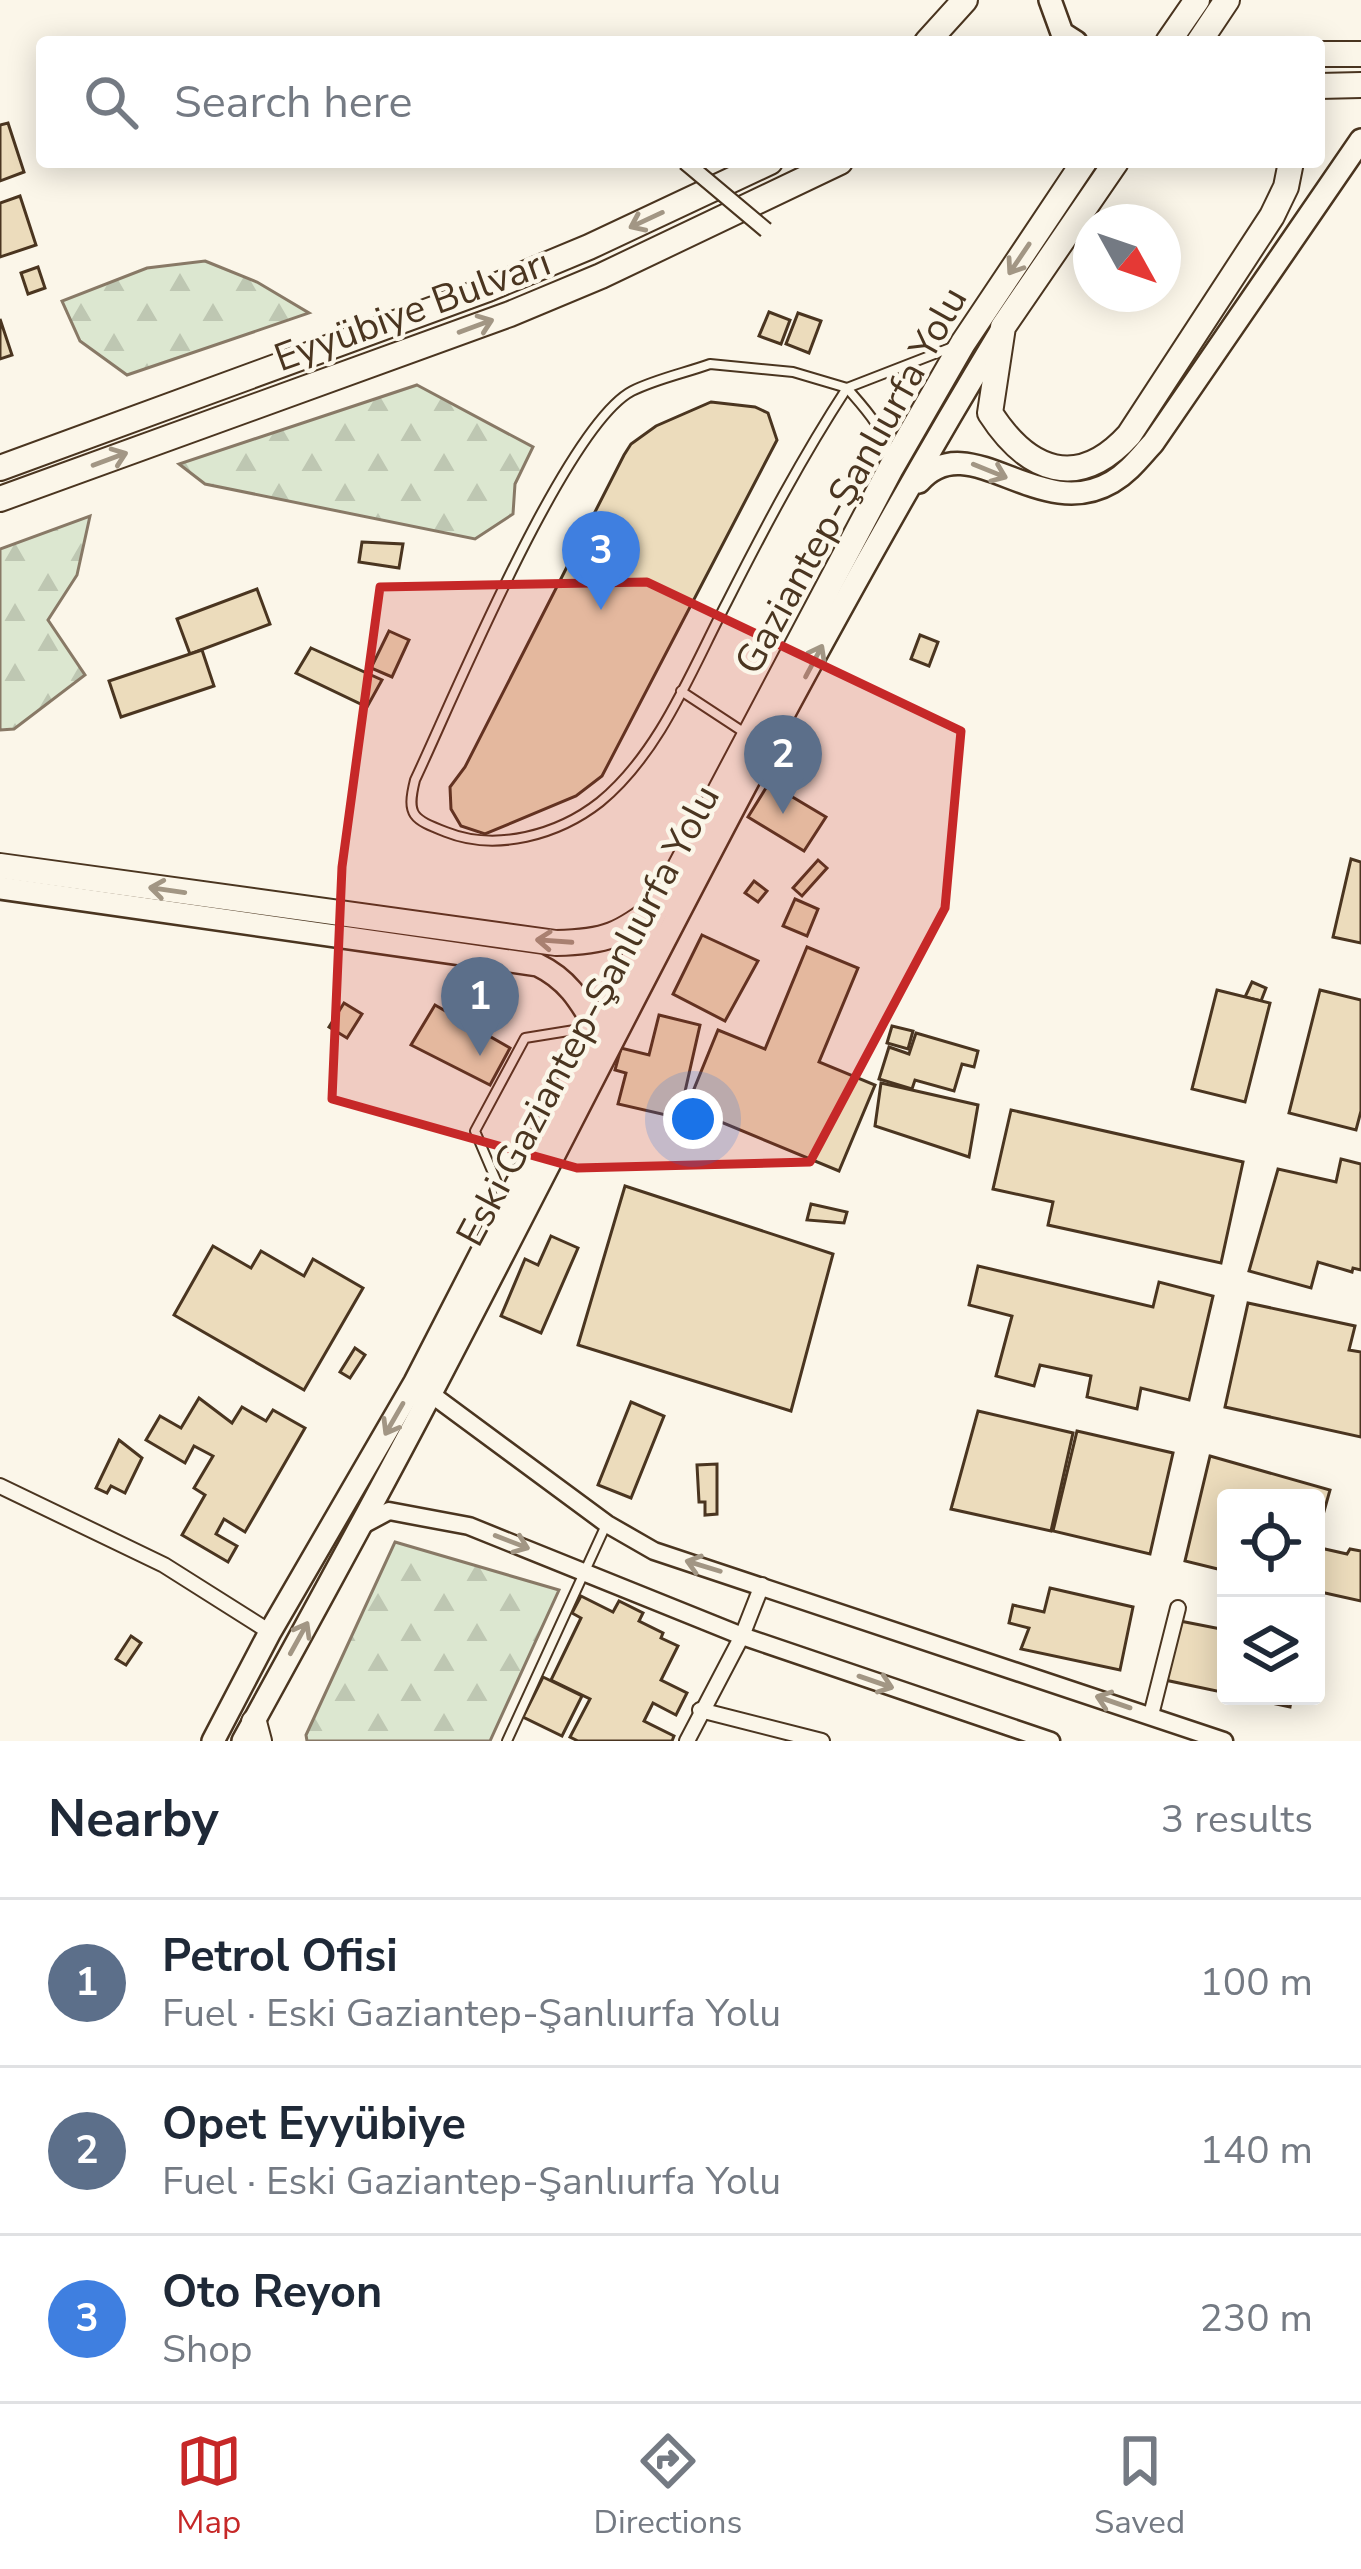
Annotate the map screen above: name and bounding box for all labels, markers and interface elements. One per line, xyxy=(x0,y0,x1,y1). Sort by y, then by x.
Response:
search box xyxy=(36,36,1325,168)
icon: search xyxy=(78,69,144,135)
text: Search here xyxy=(174,72,413,133)
north arrow xyxy=(1073,204,1181,312)
one-way arrow xyxy=(629,210,665,232)
street label: Eyyübiye Bulvarı xyxy=(267,236,558,385)
one-way arrow xyxy=(1007,242,1032,276)
street label: Gaziantep-Şanlıurfa Yolu xyxy=(723,278,980,684)
one-way arrow xyxy=(457,314,494,335)
one-way arrow xyxy=(90,447,127,468)
one-way arrow xyxy=(970,462,1007,483)
pin: 3 xyxy=(562,511,640,610)
one-way arrow xyxy=(803,644,826,680)
pin: 2 xyxy=(744,715,822,814)
street label: Eski Gaziantep-Şanlıurfa Yolu xyxy=(444,776,733,1256)
one-way arrow xyxy=(149,878,188,901)
one-way arrow xyxy=(535,929,574,952)
pin: 1 xyxy=(441,957,519,1056)
your location xyxy=(663,1089,723,1149)
one-way arrow xyxy=(382,1401,406,1435)
map controls xyxy=(1217,1489,1325,1705)
button: locate xyxy=(1217,1489,1325,1597)
one-way arrow xyxy=(492,1533,529,1555)
one-way arrow xyxy=(685,1554,723,1576)
button: layers xyxy=(1217,1597,1325,1705)
one-way arrow xyxy=(288,1622,311,1657)
one-way arrow xyxy=(856,1672,894,1694)
one-way arrow xyxy=(1095,1690,1133,1712)
text: Nearby xyxy=(48,1784,219,1854)
text: 3 results xyxy=(1161,1793,1313,1846)
text: Petrol Ofisi xyxy=(162,1926,398,1987)
text: 1 xyxy=(75,1956,99,2009)
text: 100 m xyxy=(1199,1956,1313,2009)
text: Fuel · Eski Gaziantep-Şanlıurfa Yolu xyxy=(162,1987,781,2040)
text: Opet Eyyübiye xyxy=(162,2094,466,2155)
text: 2 xyxy=(75,2124,99,2177)
text: 140 m xyxy=(1199,2124,1313,2177)
text: Fuel · Eski Gaziantep-Şanlıurfa Yolu xyxy=(162,2155,781,2208)
text: Oto Reyon xyxy=(162,2262,382,2323)
text: 3 xyxy=(75,2292,99,2345)
text: 230 m xyxy=(1199,2292,1313,2345)
text: Shop xyxy=(162,2323,253,2376)
tab: Map xyxy=(176,2428,242,2545)
tab: Directions xyxy=(594,2428,742,2545)
tab: Saved xyxy=(1094,2428,1185,2545)

